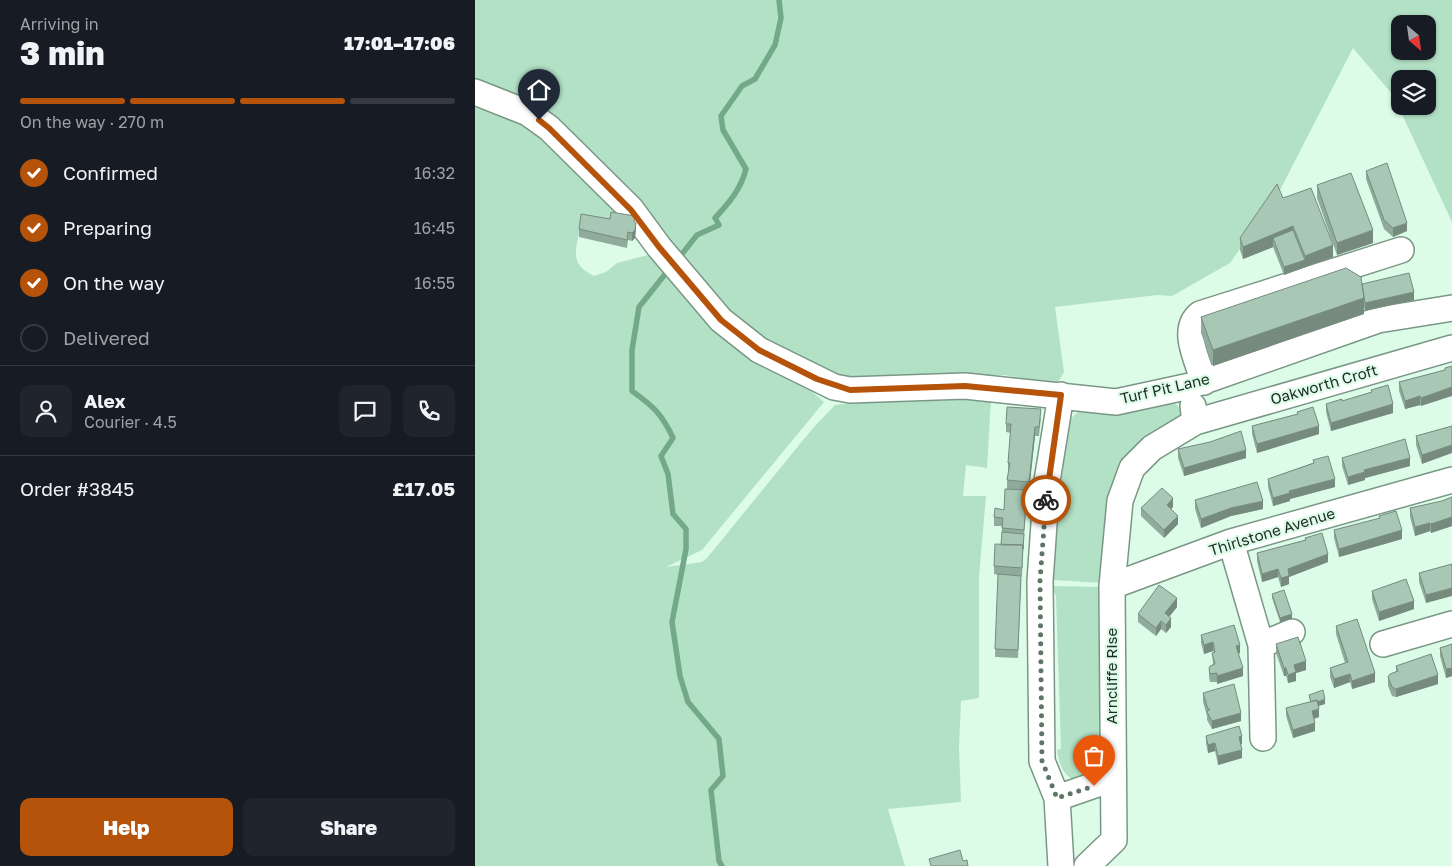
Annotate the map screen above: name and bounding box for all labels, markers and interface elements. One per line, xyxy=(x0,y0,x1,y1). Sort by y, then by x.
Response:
text: Arriving in xyxy=(20,14,99,34)
north arrow xyxy=(1391,15,1436,60)
map controls xyxy=(1391,15,1436,115)
text: 17:01–17:06 xyxy=(344,31,455,54)
text: 3 min xyxy=(20,34,105,72)
pin xyxy=(518,69,560,120)
button: layers xyxy=(1391,70,1436,115)
icon: home xyxy=(525,76,553,104)
text: On the way · 270 m xyxy=(20,112,164,132)
icon: check xyxy=(20,159,48,187)
text: Confirmed xyxy=(63,161,158,184)
text: 16:32 xyxy=(414,163,455,183)
icon: check xyxy=(20,214,48,242)
text: Preparing xyxy=(63,216,152,239)
text: 16:45 xyxy=(414,218,455,238)
icon: check xyxy=(20,269,48,297)
text: On the way xyxy=(63,271,165,294)
text: 16:55 xyxy=(414,273,455,293)
text: Delivered xyxy=(63,326,150,349)
street label: Oakworth Croft xyxy=(1268,360,1379,408)
street label: Turf Pit Lane xyxy=(1118,369,1211,407)
button: person xyxy=(20,385,72,437)
button: chat xyxy=(339,385,391,437)
button: phone xyxy=(403,385,455,437)
text: Alex xyxy=(84,389,125,412)
text: Courier · 4.5 xyxy=(84,412,177,432)
courier xyxy=(1021,475,1071,525)
text: Order #3845 xyxy=(20,477,134,500)
text: £17.05 xyxy=(392,477,455,500)
icon: bike xyxy=(1032,486,1060,514)
street label: Thirlstone Avenue xyxy=(1207,503,1337,559)
street label: Arncliffe Rise xyxy=(1102,628,1120,724)
pin xyxy=(1073,735,1115,786)
icon: bag xyxy=(1080,742,1108,770)
button: Help xyxy=(20,798,233,856)
button: Share xyxy=(243,798,455,856)

